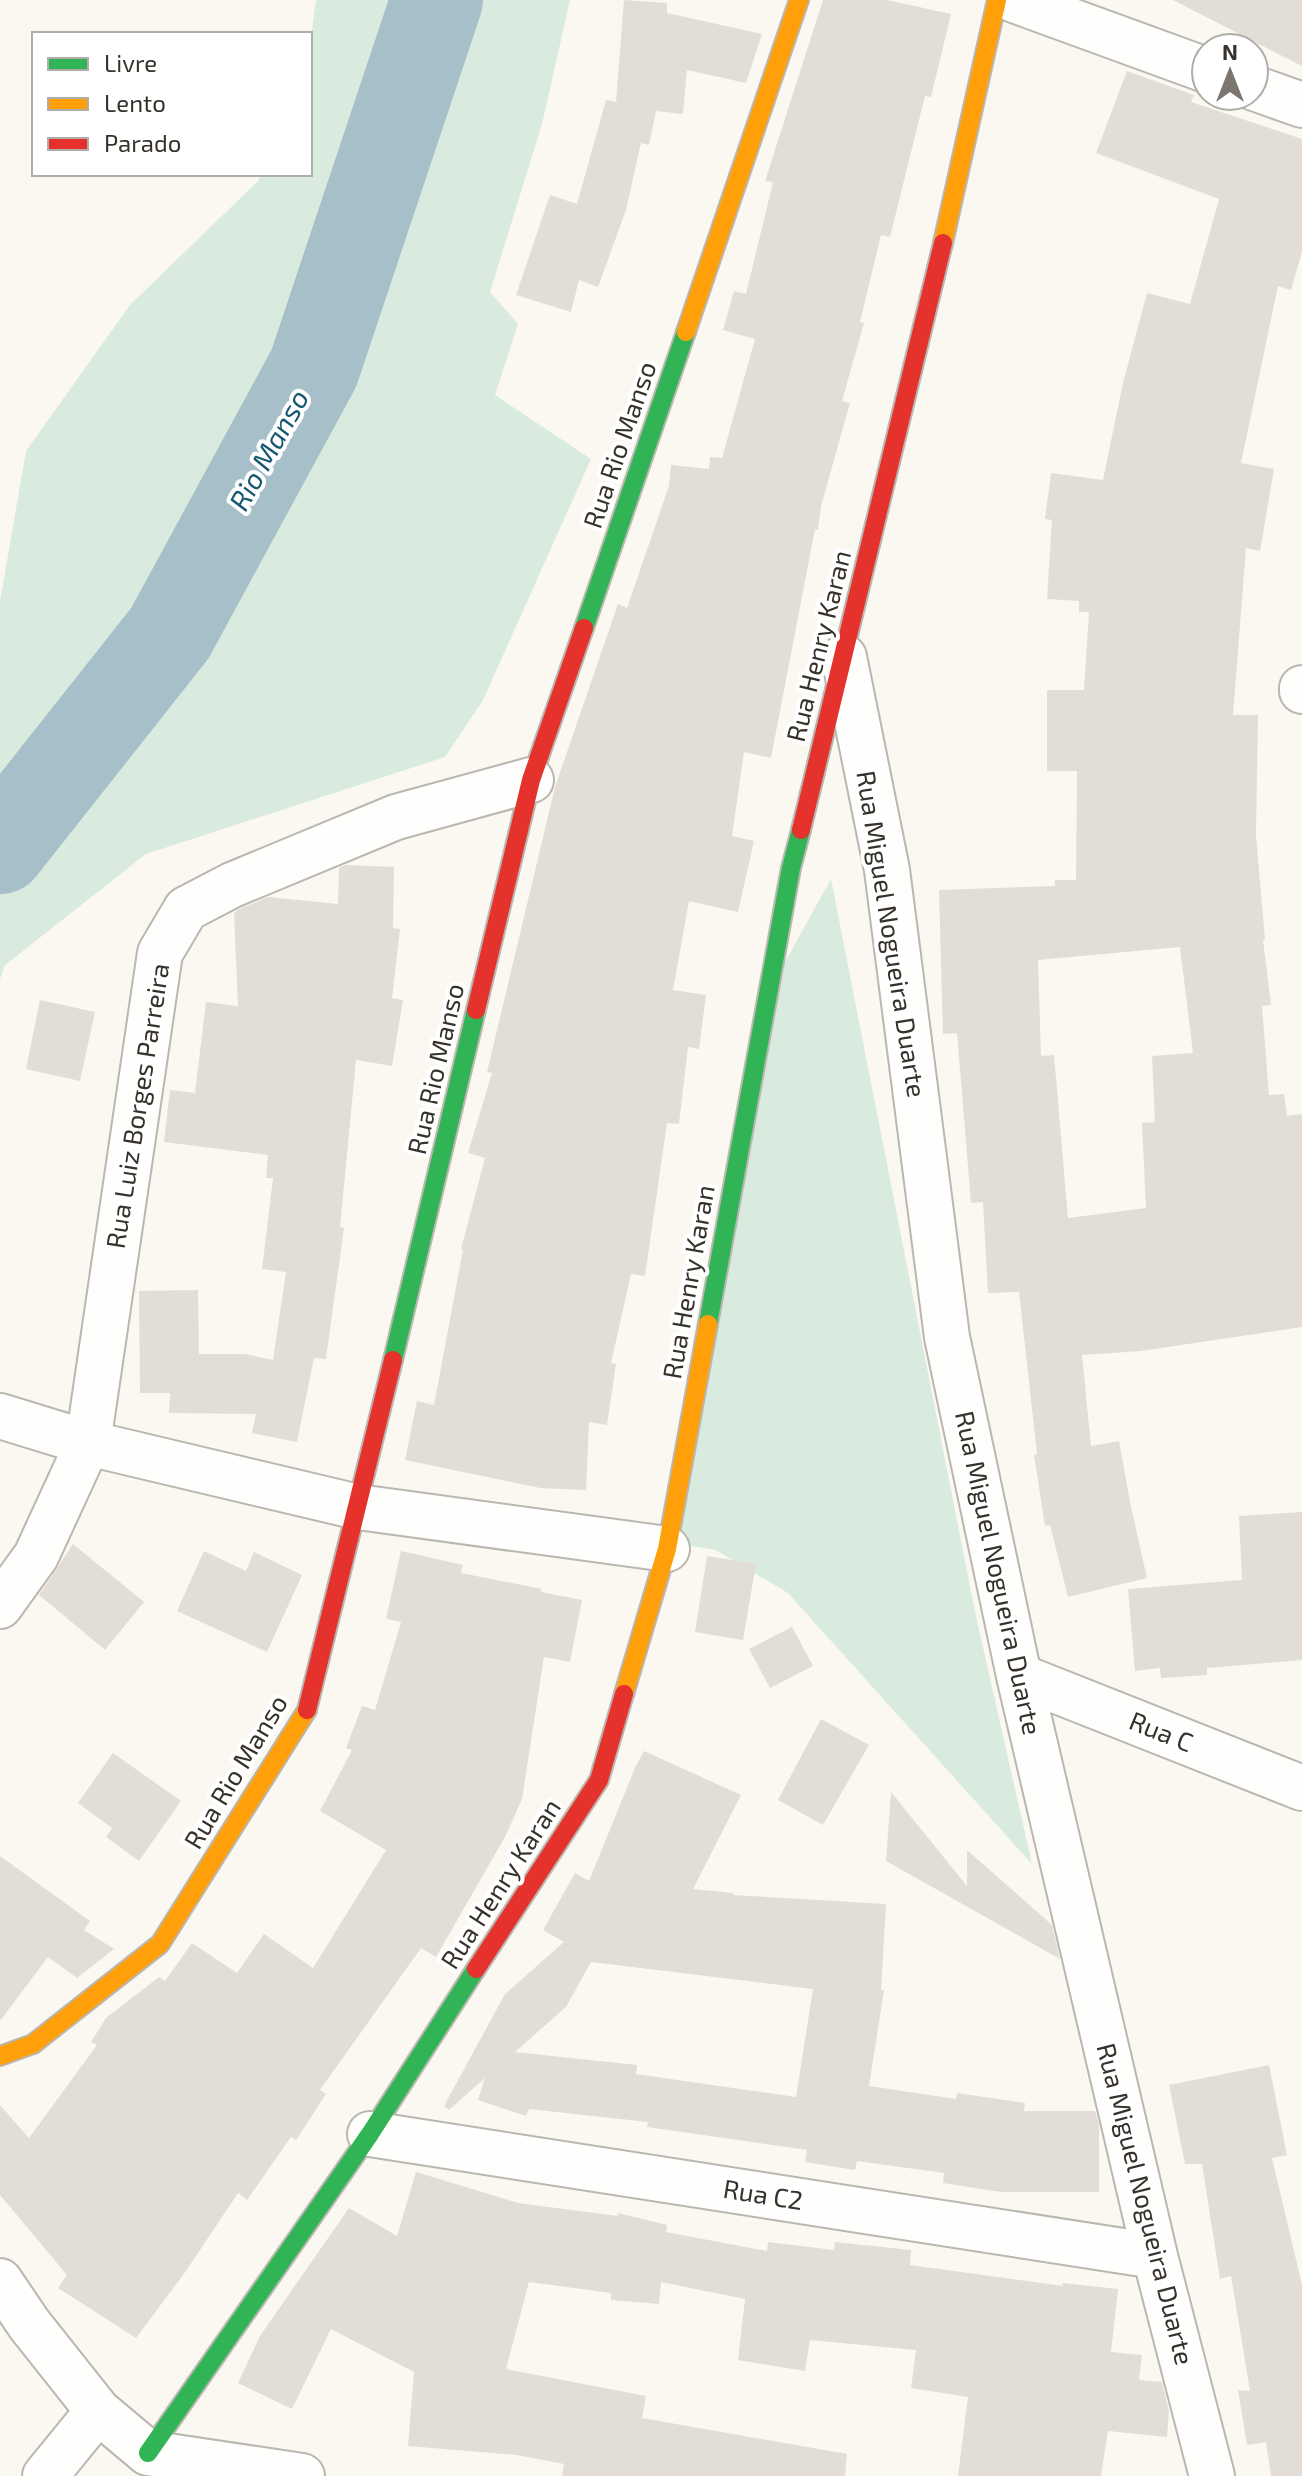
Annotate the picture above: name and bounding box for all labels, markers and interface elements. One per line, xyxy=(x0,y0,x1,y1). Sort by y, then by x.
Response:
legend xyxy=(32,32,312,176)
north arrow xyxy=(1190,32,1270,112)
text: N xyxy=(1222,38,1238,64)
text: Livre xyxy=(104,48,157,77)
text: Lento xyxy=(104,88,166,117)
text: Parado xyxy=(104,128,181,157)
street label: Rua Rio Manso xyxy=(576,357,662,532)
water label: Rio Manso xyxy=(221,383,315,516)
street label: Rua Henry Karan xyxy=(779,547,856,745)
street label: Rua Miguel Nogueira Duarte xyxy=(851,768,934,1099)
street label: Rua Luiz Borges Parreira xyxy=(99,961,174,1251)
street label: Rua Rio Manso xyxy=(400,980,469,1157)
street label: Rua Henry Karan xyxy=(655,1182,720,1381)
street label: Rua Miguel Nogueira Duarte xyxy=(950,1408,1049,1737)
street label: Rua Rio Manso xyxy=(177,1689,293,1854)
street label: Rua C xyxy=(1125,1704,1198,1757)
street label: Rua Henry Karan xyxy=(433,1792,566,1974)
street label: Rua Miguel Nogueira Duarte xyxy=(1091,2040,1201,2368)
street label: Rua C2 xyxy=(721,2172,805,2215)

